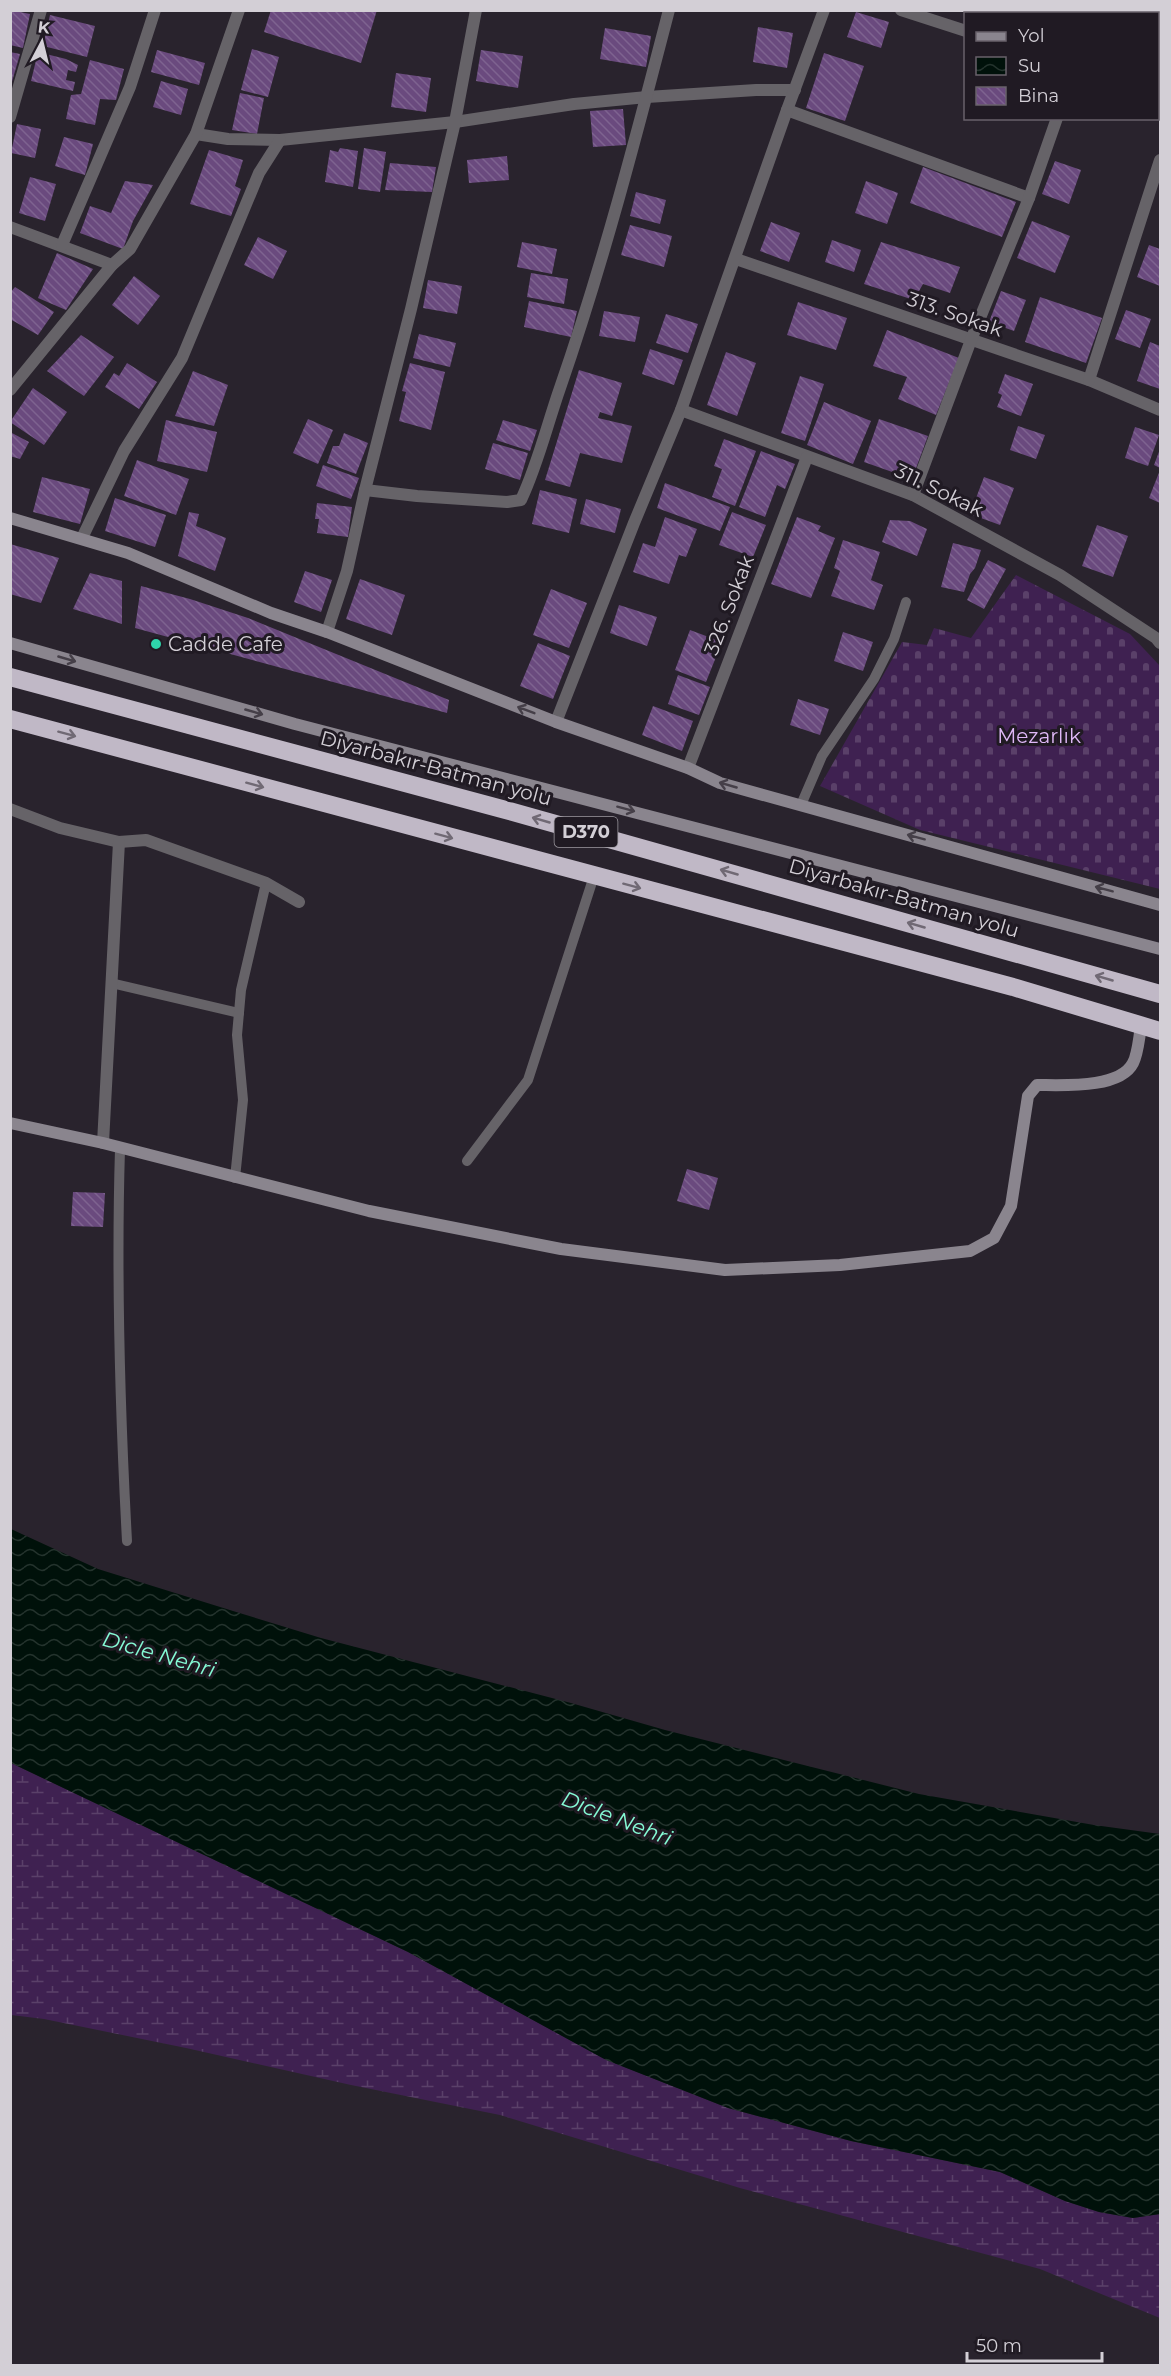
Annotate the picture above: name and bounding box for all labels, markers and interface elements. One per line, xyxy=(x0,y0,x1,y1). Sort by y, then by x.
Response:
north arrow xyxy=(12,12,72,72)
legend xyxy=(964,12,1159,120)
text: K xyxy=(37,17,52,38)
text: Yol xyxy=(1018,25,1044,47)
text: Su xyxy=(1018,55,1041,77)
text: Bina xyxy=(1018,85,1059,107)
street label: 313. Sokak xyxy=(904,286,1006,342)
street label: 311. Sokak xyxy=(891,458,987,522)
street label: 326. Sokak xyxy=(699,552,759,658)
place label: Cadde Cafe xyxy=(168,632,283,656)
marker: Cadde Cafe xyxy=(149,637,163,651)
one-way arrow xyxy=(57,654,76,665)
one-way arrow xyxy=(517,704,536,715)
one-way arrow xyxy=(244,707,263,718)
park label: Mezarlık xyxy=(997,724,1081,748)
street label: Diyarbakır-Batman yolu xyxy=(318,726,554,810)
one-way arrow xyxy=(57,729,76,741)
one-way arrow xyxy=(719,779,738,790)
one-way arrow xyxy=(245,780,264,791)
one-way arrow xyxy=(616,804,635,816)
one-way arrow xyxy=(532,813,551,825)
road number: D370 xyxy=(554,817,618,847)
one-way arrow xyxy=(434,830,453,842)
one-way arrow xyxy=(907,831,926,842)
street label: Diyarbakır-Batman yolu xyxy=(786,854,1022,942)
one-way arrow xyxy=(720,866,739,878)
one-way arrow xyxy=(622,881,641,893)
one-way arrow xyxy=(1095,883,1114,894)
one-way arrow xyxy=(907,919,926,930)
one-way arrow xyxy=(1095,972,1114,983)
water label: Dicle Nehri xyxy=(100,1626,219,1682)
water label: Dicle Nehri xyxy=(558,1785,676,1851)
scale bar xyxy=(967,2325,1102,2363)
text: 50 m xyxy=(976,2335,1022,2357)

